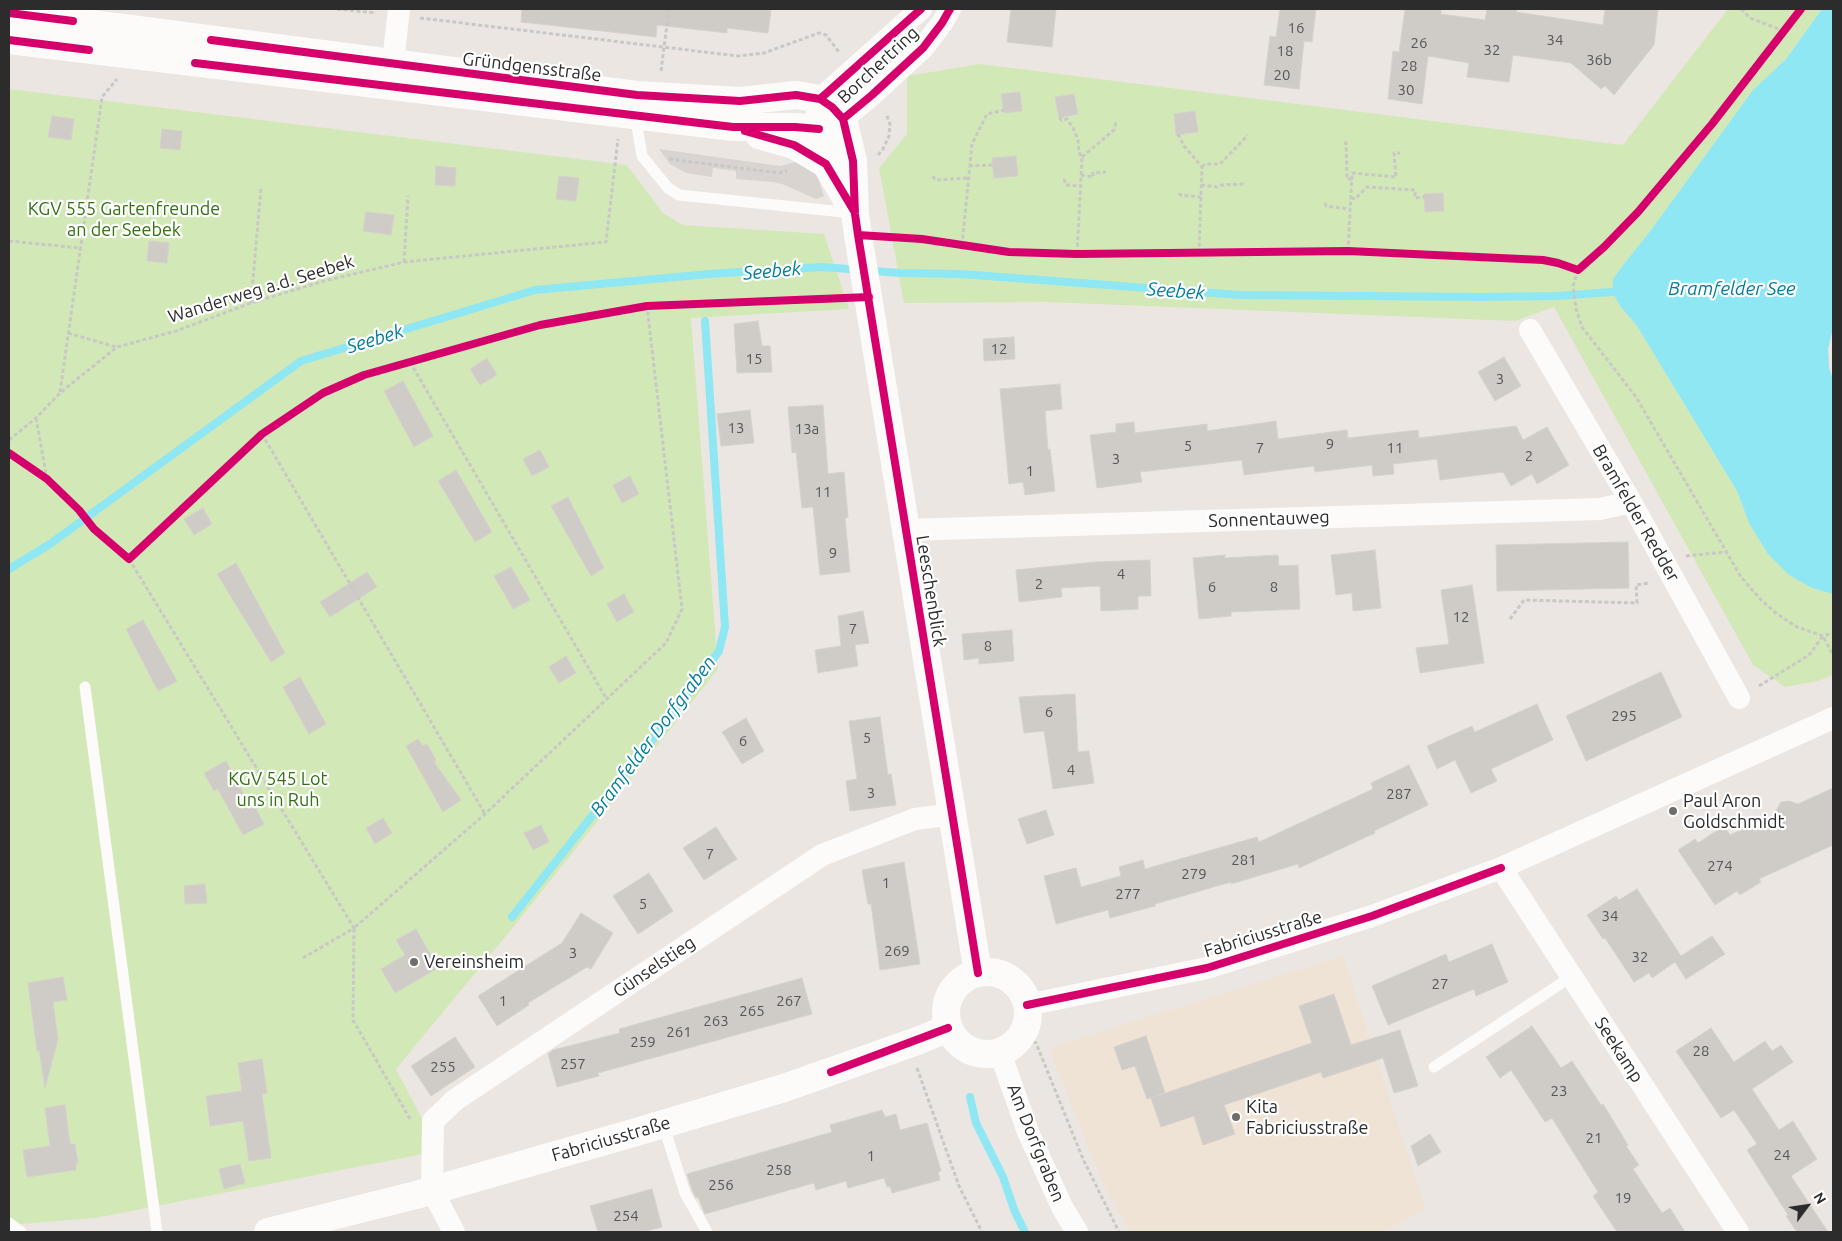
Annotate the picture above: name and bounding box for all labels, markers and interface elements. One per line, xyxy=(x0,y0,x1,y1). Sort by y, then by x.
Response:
house number: 16 xyxy=(1288,19,1304,37)
street label: Borchertring xyxy=(833,22,923,108)
house number: 34 xyxy=(1547,31,1563,49)
house number: 26 xyxy=(1411,34,1427,52)
house number: 32 xyxy=(1484,41,1500,59)
house number: 18 xyxy=(1277,42,1293,60)
street label: Gründgensstraße xyxy=(461,48,603,86)
house number: 36b xyxy=(1586,51,1612,69)
house number: 28 xyxy=(1401,57,1417,75)
house number: 20 xyxy=(1274,66,1290,84)
house number: 30 xyxy=(1398,81,1414,99)
park label: KGV 555 Gartenfreunde an der Seebek xyxy=(28,198,220,240)
street label: Wanderweg a.d. Seebek xyxy=(165,250,357,328)
water label: Seebek xyxy=(742,257,802,285)
water label: Seebek xyxy=(1146,278,1206,304)
water label: Bramfelder See xyxy=(1668,278,1796,300)
water label: Seebek xyxy=(344,320,406,358)
house number: 12 xyxy=(991,340,1007,358)
house number: 15 xyxy=(746,350,762,368)
house number: 3 xyxy=(1496,370,1504,388)
house number: 13 xyxy=(728,419,744,437)
house number: 13a xyxy=(795,420,819,438)
house number: 9 xyxy=(1326,435,1334,453)
house number: 5 xyxy=(1184,437,1192,455)
house number: 7 xyxy=(1256,439,1264,457)
house number: 11 xyxy=(1387,439,1403,457)
street label: Bramfelder Redder xyxy=(1588,441,1684,585)
house number: 2 xyxy=(1525,447,1533,465)
house number: 3 xyxy=(1112,450,1120,468)
house number: 1 xyxy=(1026,462,1034,480)
house number: 11 xyxy=(815,483,831,501)
street label: Sonnentauweg xyxy=(1208,506,1330,532)
street label: Leeschenblick xyxy=(912,534,950,648)
house number: 9 xyxy=(829,544,837,562)
house number: 4 xyxy=(1117,565,1125,583)
house number: 2 xyxy=(1035,575,1043,593)
house number: 6 xyxy=(1208,578,1216,596)
house number: 8 xyxy=(1270,578,1278,596)
house number: 12 xyxy=(1453,608,1469,626)
house number: 7 xyxy=(849,620,857,638)
house number: 8 xyxy=(984,637,992,655)
water label: Bramfelder Dorfgraben xyxy=(585,651,721,821)
house number: 6 xyxy=(1045,703,1053,721)
house number: 295 xyxy=(1611,707,1637,725)
house number: 5 xyxy=(863,729,871,747)
house number: 6 xyxy=(739,732,747,750)
house number: 4 xyxy=(1067,761,1075,779)
park label: KGV 545 Lot uns in Ruh xyxy=(228,768,328,811)
house number: 3 xyxy=(867,784,875,802)
house number: 287 xyxy=(1386,785,1412,803)
place label: Paul Aron Goldschmidt xyxy=(1683,790,1785,832)
marker: Paul Aron Goldschmidt xyxy=(1667,805,1679,817)
house number: 7 xyxy=(706,845,714,863)
house number: 281 xyxy=(1231,851,1257,869)
house number: 274 xyxy=(1707,857,1733,875)
house number: 279 xyxy=(1181,865,1207,883)
house number: 1 xyxy=(882,874,890,892)
house number: 277 xyxy=(1115,885,1141,903)
house number: 5 xyxy=(639,895,647,913)
street label: Fabriciusstraße xyxy=(1201,906,1325,962)
house number: 34 xyxy=(1602,907,1618,925)
street label: Günselstieg xyxy=(609,932,699,1002)
house number: 269 xyxy=(884,942,910,960)
house number: 3 xyxy=(569,944,577,962)
house number: 32 xyxy=(1632,948,1648,966)
place label: Vereinsheim xyxy=(424,951,524,973)
marker: Vereinsheim xyxy=(408,956,420,968)
house number: 27 xyxy=(1432,975,1448,993)
house number: 1 xyxy=(499,992,507,1010)
house number: 267 xyxy=(776,992,802,1010)
house number: 265 xyxy=(739,1002,765,1020)
house number: 263 xyxy=(703,1012,729,1030)
street label: Seekamp xyxy=(1590,1013,1648,1087)
house number: 261 xyxy=(666,1023,692,1041)
house number: 259 xyxy=(630,1033,656,1051)
house number: 28 xyxy=(1693,1042,1709,1060)
house number: 257 xyxy=(560,1055,586,1073)
house number: 255 xyxy=(430,1058,456,1076)
street label: Am Dorfgraben xyxy=(1002,1081,1070,1205)
house number: 23 xyxy=(1551,1082,1567,1100)
place label: Kita Fabriciusstraße xyxy=(1246,1096,1368,1138)
marker: Kita Fabriciusstraße xyxy=(1230,1111,1242,1123)
street label: Fabriciusstraße xyxy=(549,1112,673,1166)
house number: 21 xyxy=(1586,1129,1602,1147)
house number: 24 xyxy=(1774,1146,1790,1164)
house number: 1 xyxy=(867,1147,875,1165)
house number: 258 xyxy=(766,1161,792,1179)
house number: 256 xyxy=(708,1176,734,1194)
north arrow xyxy=(1782,1181,1832,1231)
house number: 19 xyxy=(1615,1189,1631,1207)
text: N xyxy=(1810,1190,1829,1207)
house number: 254 xyxy=(613,1207,639,1225)

